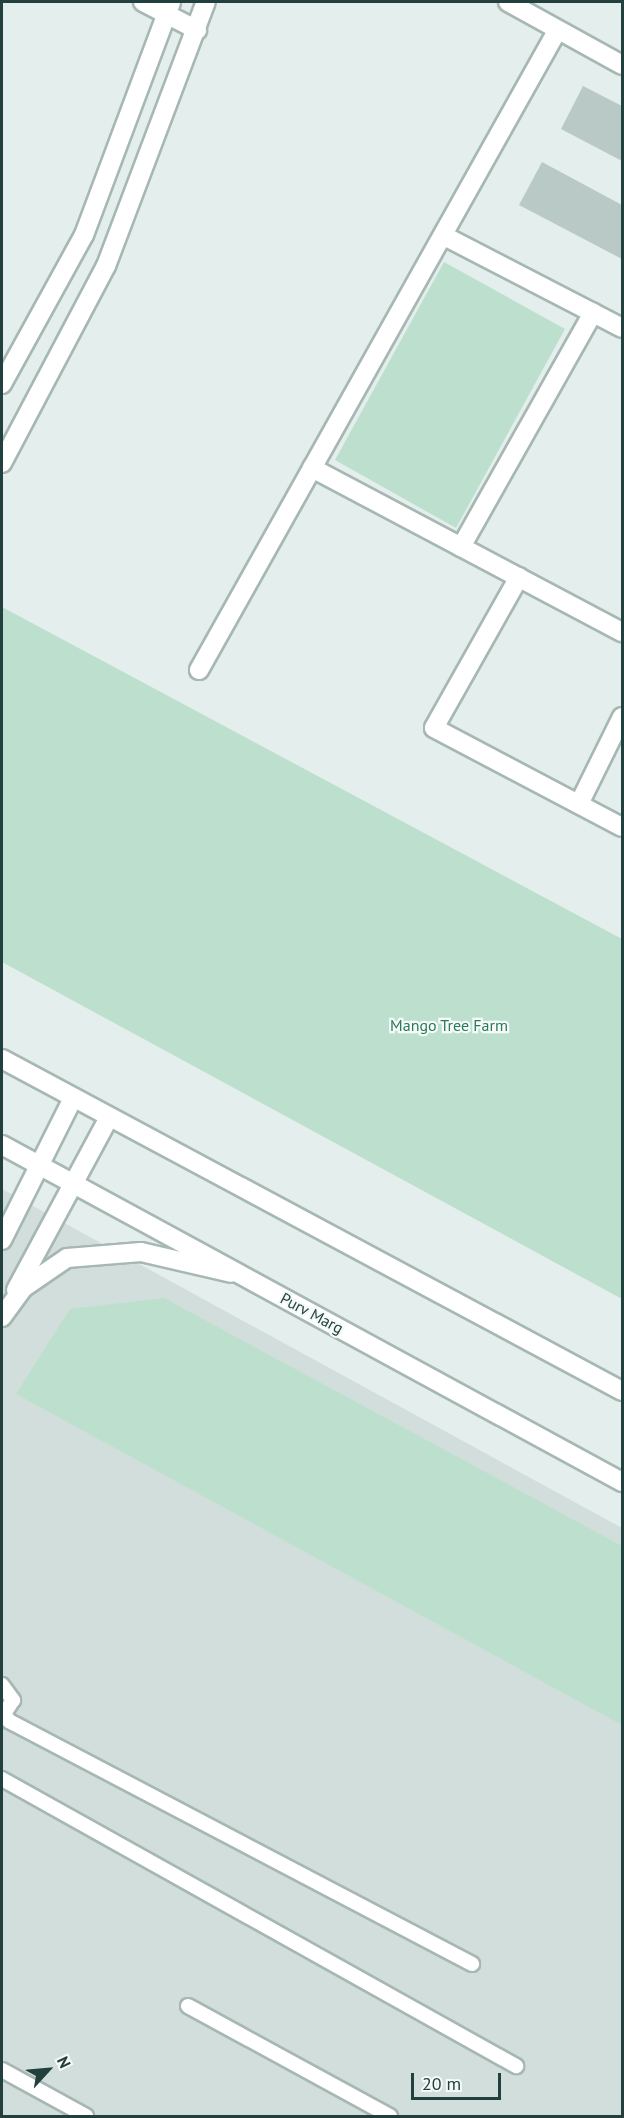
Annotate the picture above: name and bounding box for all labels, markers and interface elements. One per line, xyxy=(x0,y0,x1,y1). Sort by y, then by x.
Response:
park label: Mango Tree Farm xyxy=(390,1015,508,1035)
street label: Purv Marg xyxy=(277,1288,347,1338)
north arrow xyxy=(18,2040,78,2100)
text: N xyxy=(53,2053,75,2071)
scale bar xyxy=(414,2061,504,2099)
text: 20 m xyxy=(422,2072,461,2095)

